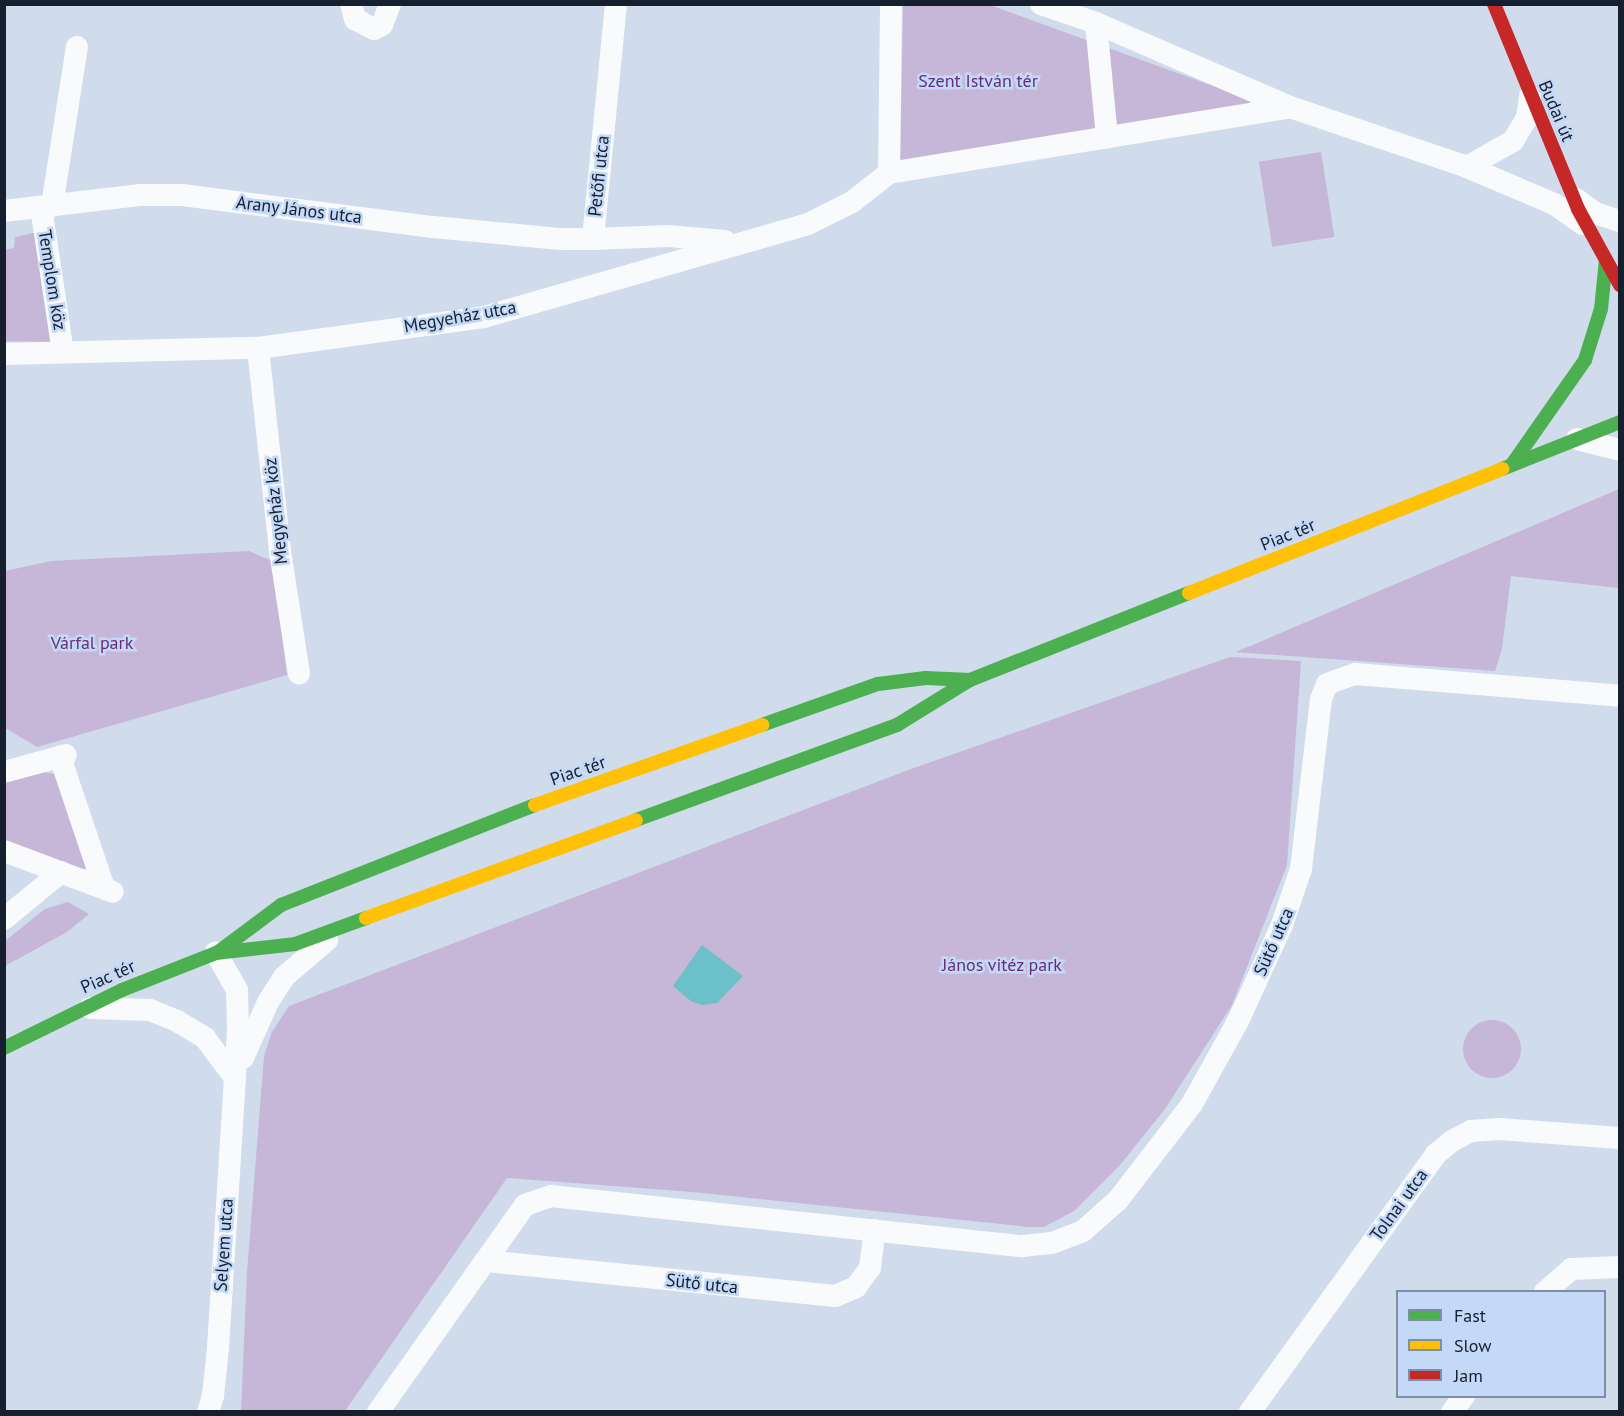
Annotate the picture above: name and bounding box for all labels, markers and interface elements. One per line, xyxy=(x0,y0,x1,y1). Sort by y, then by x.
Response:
park label: Szent István tér xyxy=(918,70,1038,92)
street label: Budai út xyxy=(1534,77,1578,145)
street label: Petőfi utca xyxy=(584,134,614,218)
street label: Arany János utca xyxy=(235,192,363,228)
street label: Templom köz xyxy=(33,228,71,332)
street label: Megyeház utca xyxy=(402,296,518,338)
street label: Megyeház köz xyxy=(260,456,292,566)
street label: Piac tér xyxy=(1257,514,1319,556)
park label: Várfal park xyxy=(51,632,133,654)
street label: Piac tér xyxy=(547,751,609,791)
street label: Sütő utca xyxy=(1249,905,1299,979)
park label: János vitéz park xyxy=(942,954,1062,976)
street label: Piac tér xyxy=(77,955,139,999)
street label: Tolnai utca xyxy=(1366,1165,1432,1245)
street label: Selyem utca xyxy=(210,1198,238,1292)
street label: Sütő utca xyxy=(665,1269,739,1299)
legend xyxy=(1396,1290,1606,1398)
text: Fast xyxy=(1454,1304,1486,1327)
text: Slow xyxy=(1454,1334,1492,1357)
text: Jam xyxy=(1454,1364,1483,1387)

